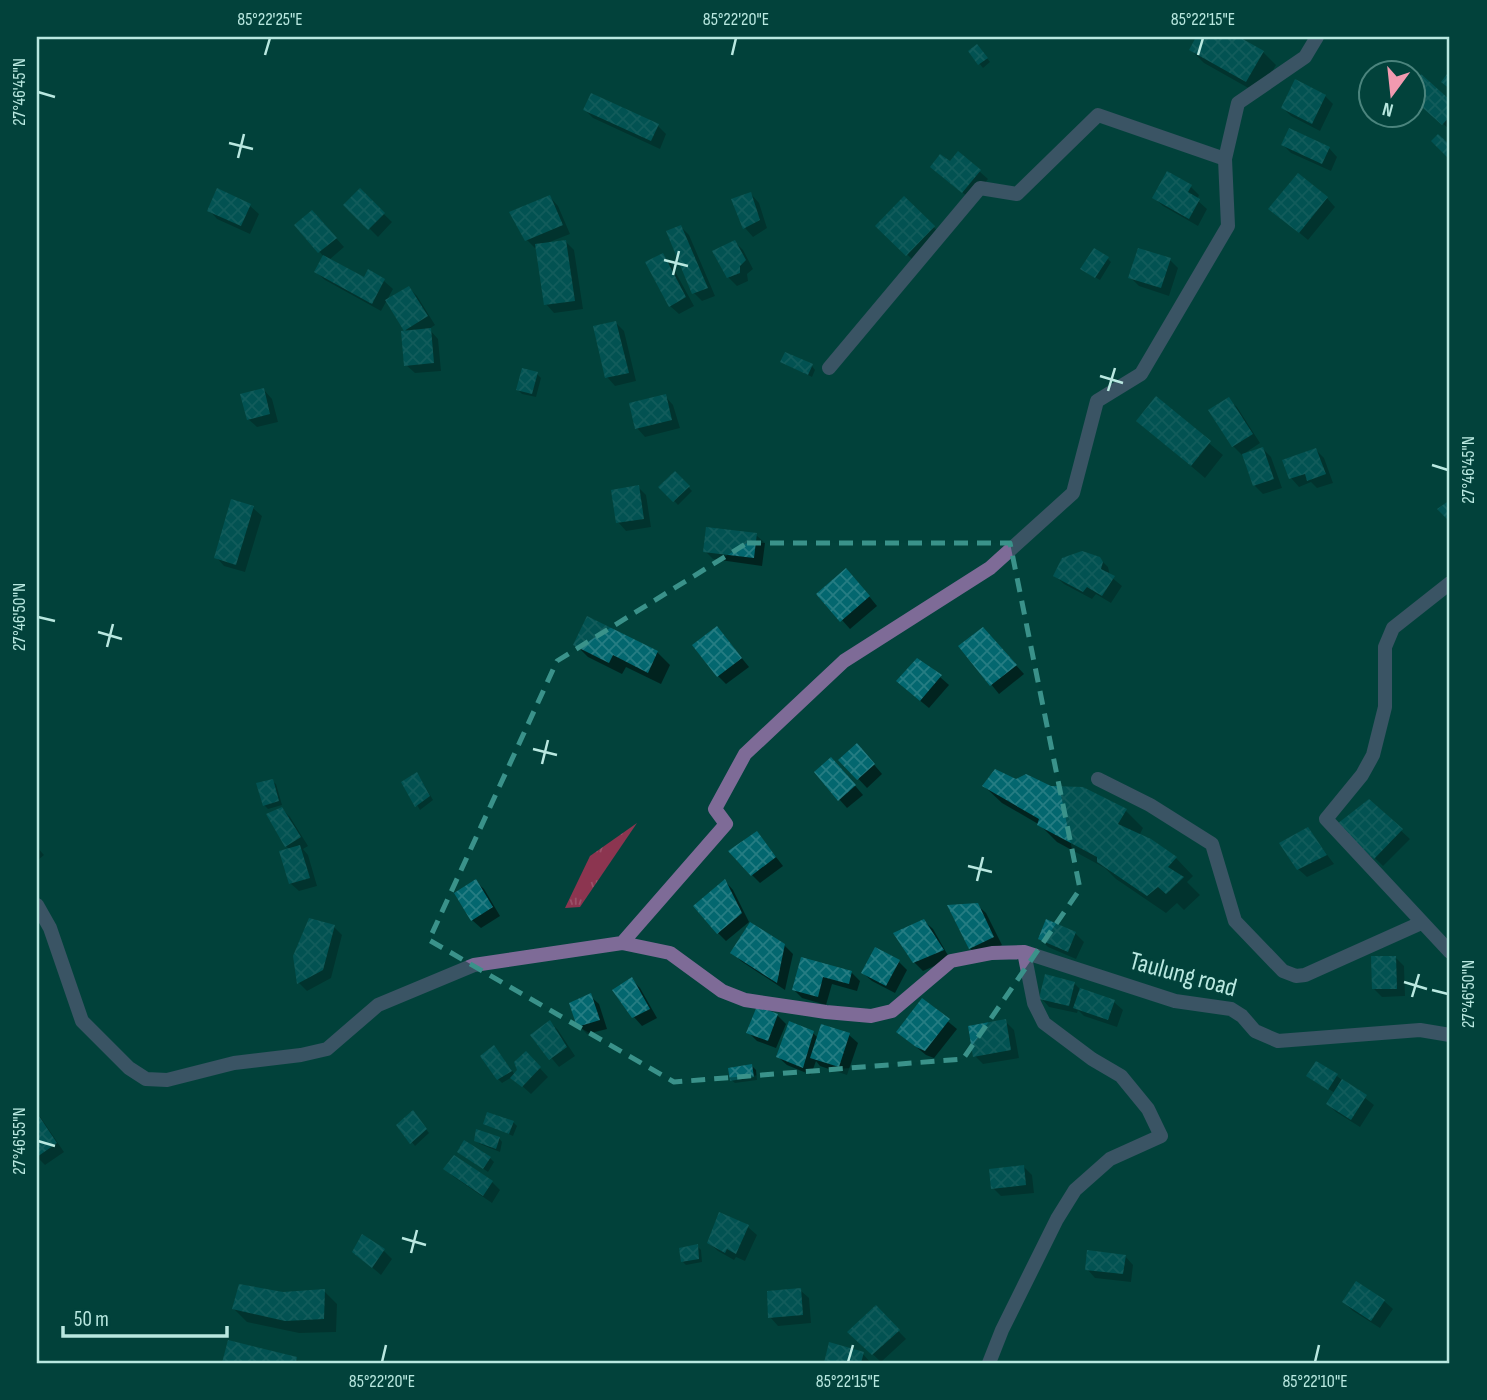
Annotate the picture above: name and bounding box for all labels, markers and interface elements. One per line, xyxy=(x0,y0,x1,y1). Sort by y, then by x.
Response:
text: 85°22'25"E xyxy=(237,9,303,30)
text: 85°22'20"E xyxy=(703,9,769,30)
text: 85°22'15"E xyxy=(1171,9,1235,30)
text: 27°46'45"N xyxy=(9,58,30,126)
north arrow xyxy=(1358,60,1428,130)
text: N xyxy=(1380,97,1396,121)
text: 27°46'45"N xyxy=(1458,436,1479,504)
text: 27°46'50"N xyxy=(9,583,30,651)
street label: Taulung road xyxy=(1126,946,1240,1004)
text: 27°46'50"N xyxy=(1458,960,1479,1028)
text: 27°46'55"N xyxy=(9,1107,30,1175)
scale bar xyxy=(63,1295,228,1339)
text: 50 m xyxy=(74,1307,109,1332)
text: 85°22'20"E xyxy=(349,1371,415,1392)
text: 85°22'15"E xyxy=(816,1371,880,1392)
text: 85°22'10"E xyxy=(1282,1371,1348,1392)

